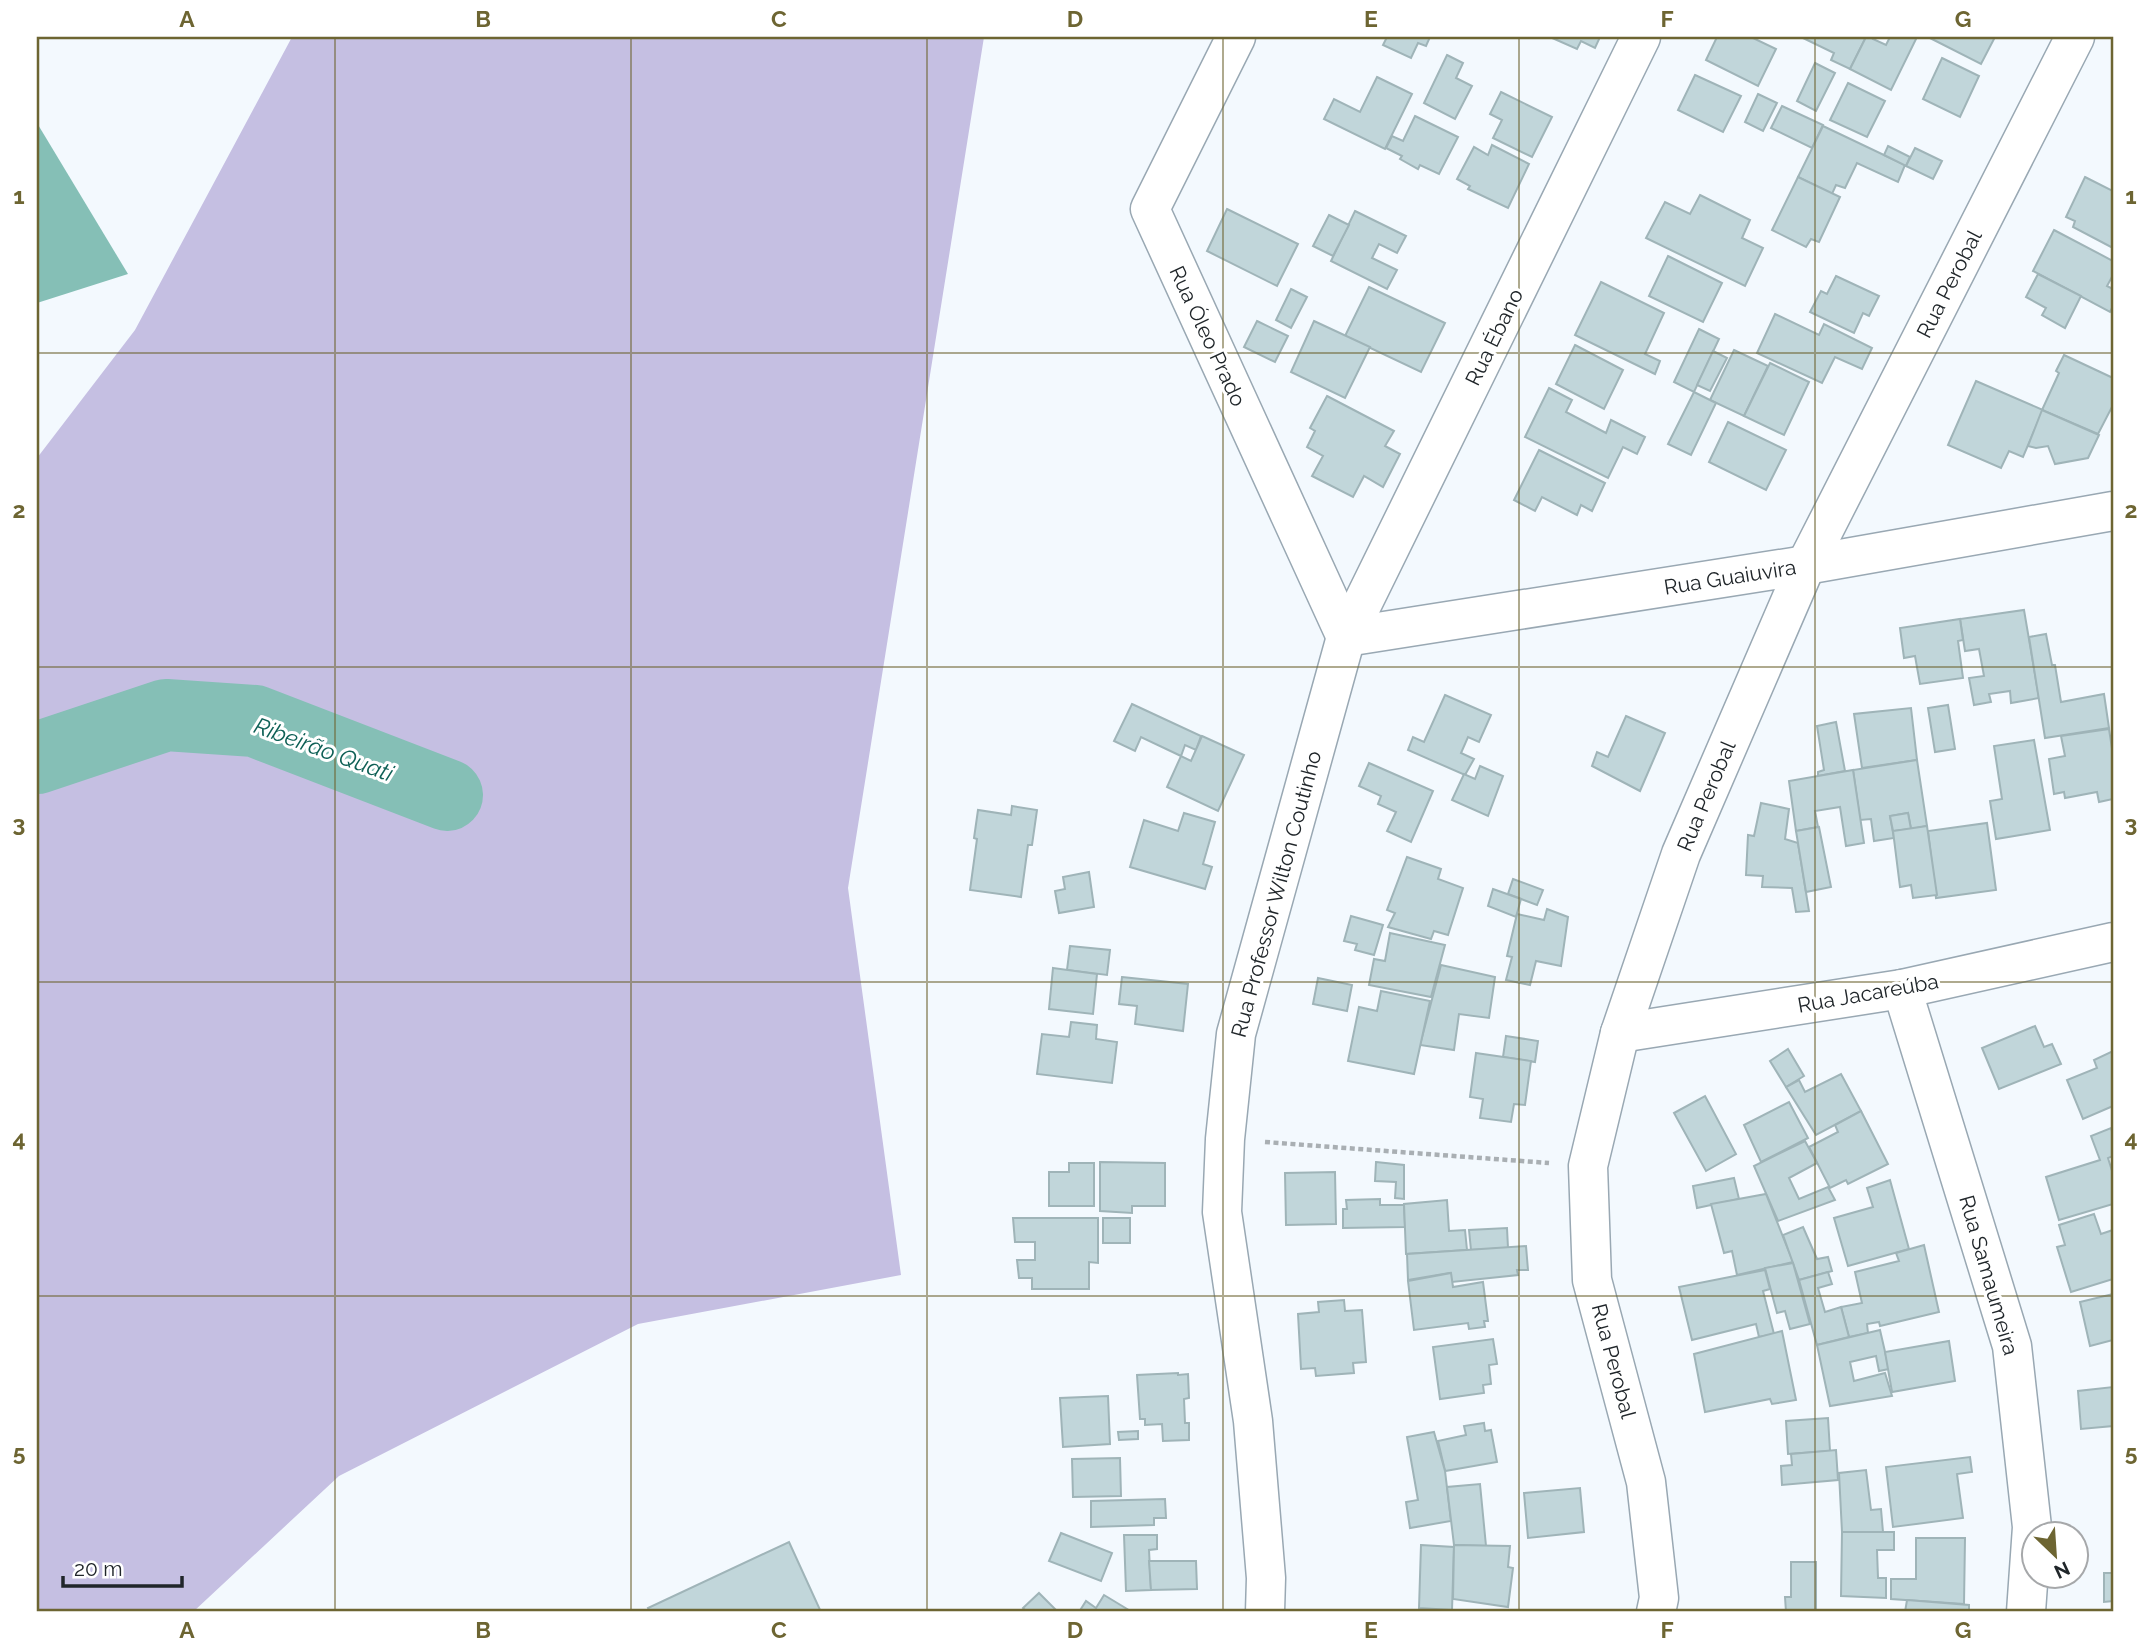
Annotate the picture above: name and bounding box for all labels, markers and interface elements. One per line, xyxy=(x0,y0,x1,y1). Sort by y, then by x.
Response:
text: A xyxy=(179,5,195,32)
text: B xyxy=(475,5,491,32)
text: C xyxy=(771,5,787,32)
text: D xyxy=(1067,5,1083,32)
text: E xyxy=(1364,5,1378,32)
text: F xyxy=(1660,5,1674,32)
text: G xyxy=(1955,5,1971,32)
text: 1 xyxy=(13,182,25,209)
text: 1 xyxy=(2125,182,2137,209)
street label: Rua Perobal xyxy=(1911,226,1987,342)
street label: Rua Óleo Prado xyxy=(1165,262,1251,410)
street label: Rua Ébano xyxy=(1460,284,1528,390)
text: 2 xyxy=(13,496,25,523)
text: 2 xyxy=(2125,496,2137,523)
street label: Rua Guaiuvira xyxy=(1662,554,1798,600)
water label: Ribeirão Quati xyxy=(251,711,398,787)
street label: Rua Perobal xyxy=(1672,737,1741,855)
street label: Rua Professor Wilton Coutinho xyxy=(1226,748,1326,1040)
text: 3 xyxy=(13,810,25,837)
text: 3 xyxy=(2125,810,2137,837)
street label: Rua Jacareúba xyxy=(1795,968,1941,1018)
text: 4 xyxy=(12,1125,26,1152)
text: 4 xyxy=(2124,1125,2138,1152)
street label: Rua Samaumeira xyxy=(1954,1192,2024,1358)
street label: Rua Perobal xyxy=(1587,1301,1641,1421)
text: 5 xyxy=(13,1439,26,1466)
text: 5 xyxy=(2125,1439,2138,1466)
north arrow xyxy=(2021,1520,2090,1590)
scale bar xyxy=(63,1544,182,1588)
text: 20 m xyxy=(74,1556,122,1581)
text: N xyxy=(2051,1557,2073,1583)
text: A xyxy=(179,1616,195,1643)
text: B xyxy=(475,1616,491,1643)
text: C xyxy=(771,1616,787,1643)
text: D xyxy=(1067,1616,1083,1643)
text: E xyxy=(1364,1616,1378,1643)
text: F xyxy=(1660,1616,1674,1643)
text: G xyxy=(1955,1616,1971,1643)

